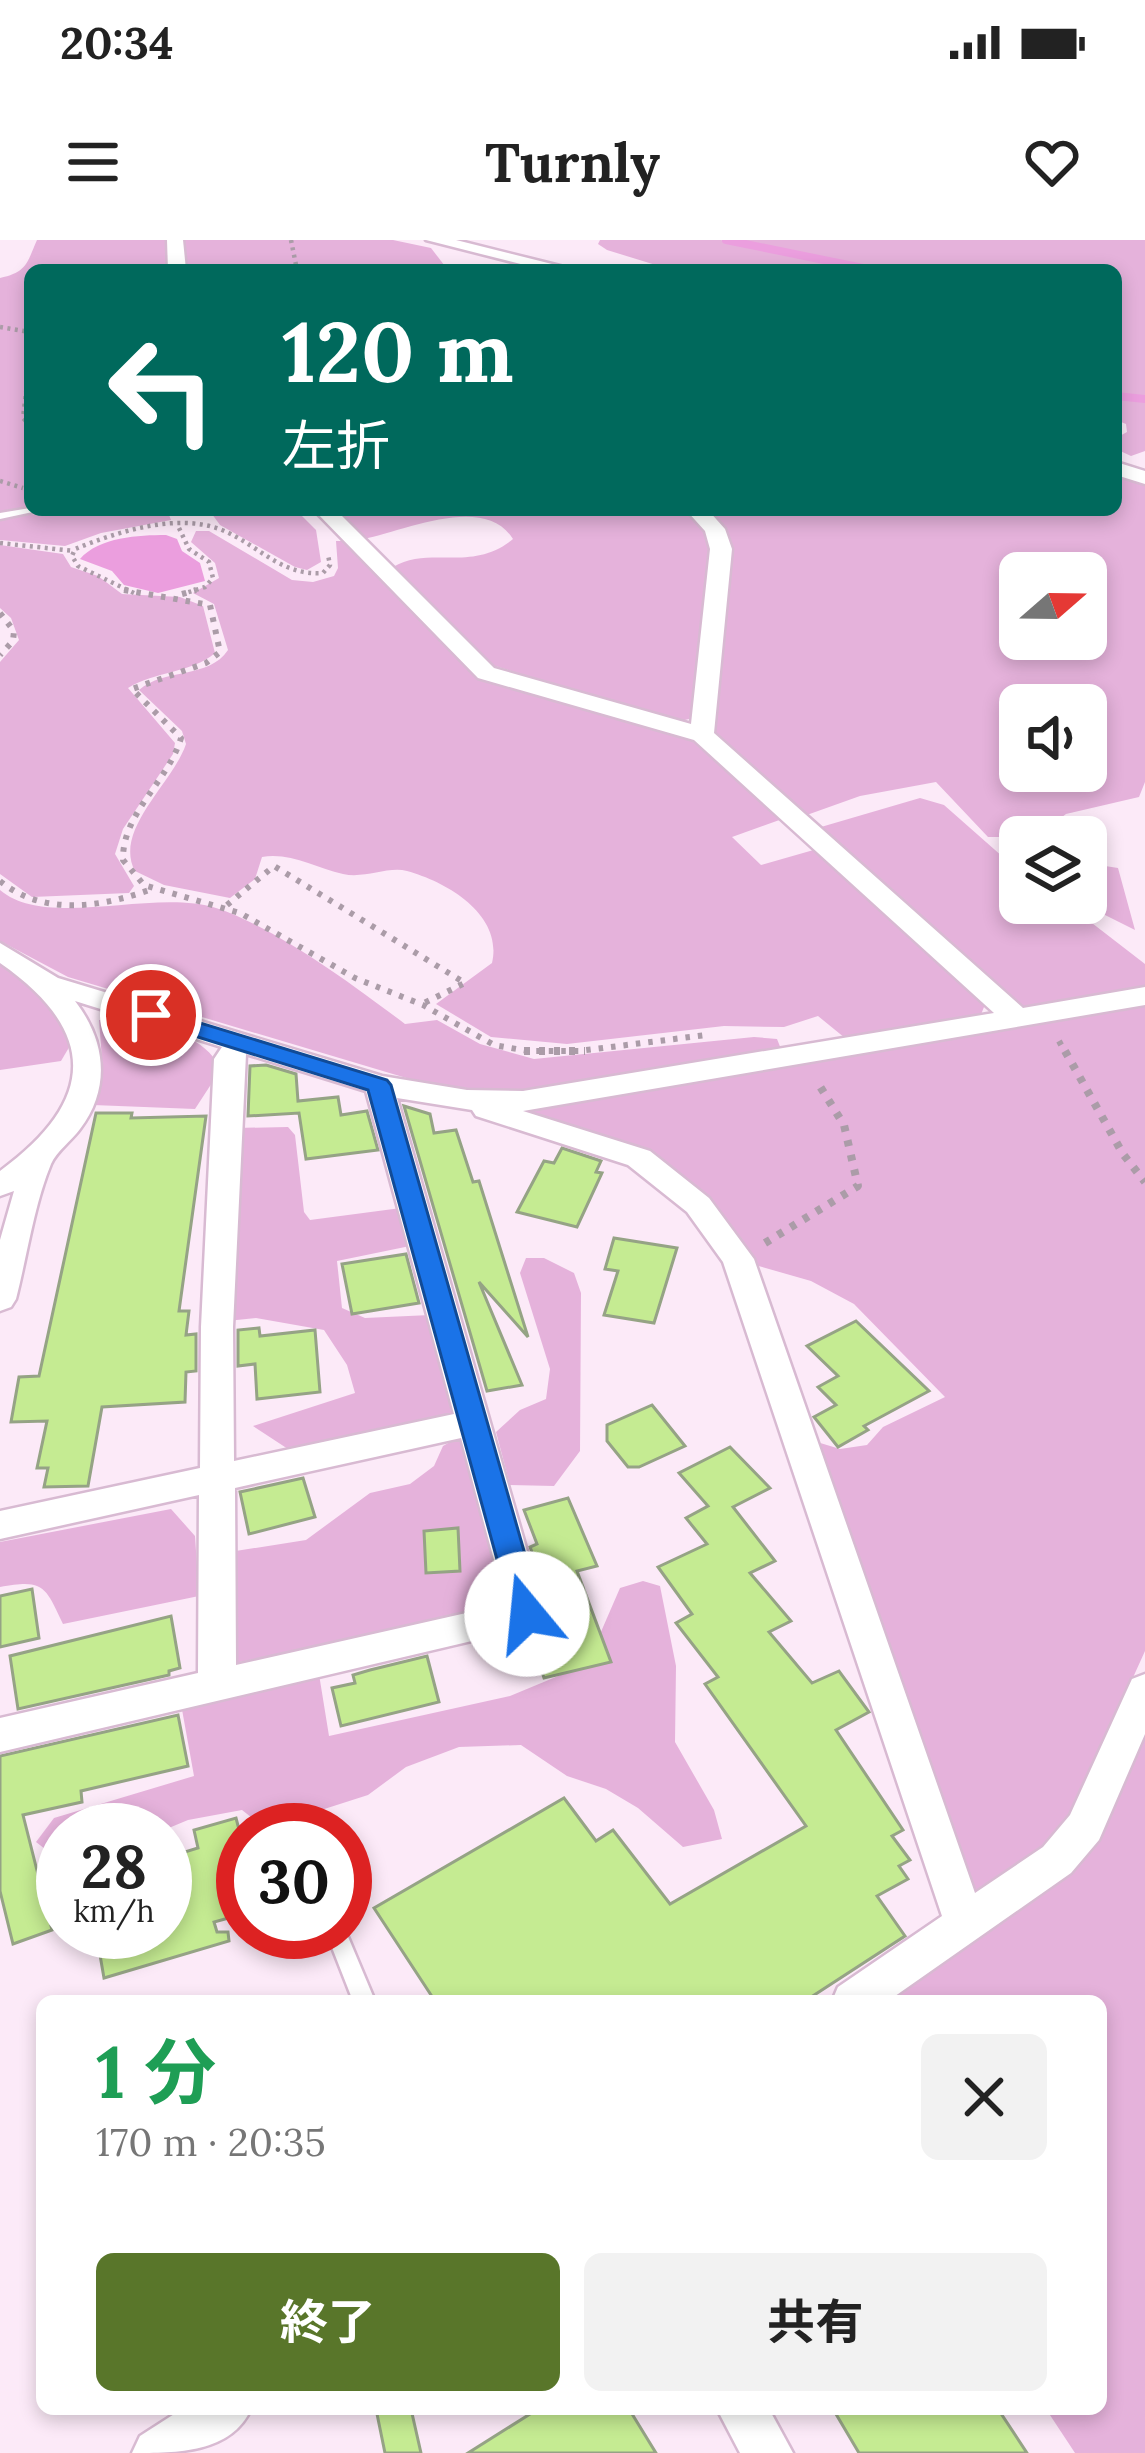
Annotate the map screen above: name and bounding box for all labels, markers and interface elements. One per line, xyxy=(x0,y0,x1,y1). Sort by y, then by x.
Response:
text: 20:34 xyxy=(60,14,174,71)
text: Turnly xyxy=(485,128,660,197)
icon: menu xyxy=(60,129,126,195)
icon: heart xyxy=(1019,129,1085,195)
text: 120 m xyxy=(282,297,514,405)
icon: left xyxy=(84,312,240,468)
text: 左折 xyxy=(282,411,390,480)
north arrow xyxy=(999,552,1107,660)
map controls xyxy=(999,552,1107,924)
button: sound xyxy=(999,684,1107,792)
button: layers xyxy=(999,816,1107,924)
pin xyxy=(100,964,202,1066)
icon: arrive xyxy=(118,982,184,1048)
position arrow xyxy=(464,1551,590,1677)
speed limit sign: 30 xyxy=(216,1803,372,1959)
text: 28 xyxy=(81,1828,147,1904)
text: km/h xyxy=(73,1892,155,1930)
text: 1 分 xyxy=(96,2026,216,2118)
button: close xyxy=(921,2034,1047,2160)
text: 170 m · 20:35 xyxy=(96,2117,326,2167)
button: 終了 xyxy=(96,2253,560,2391)
button: 共有 xyxy=(584,2253,1047,2391)

